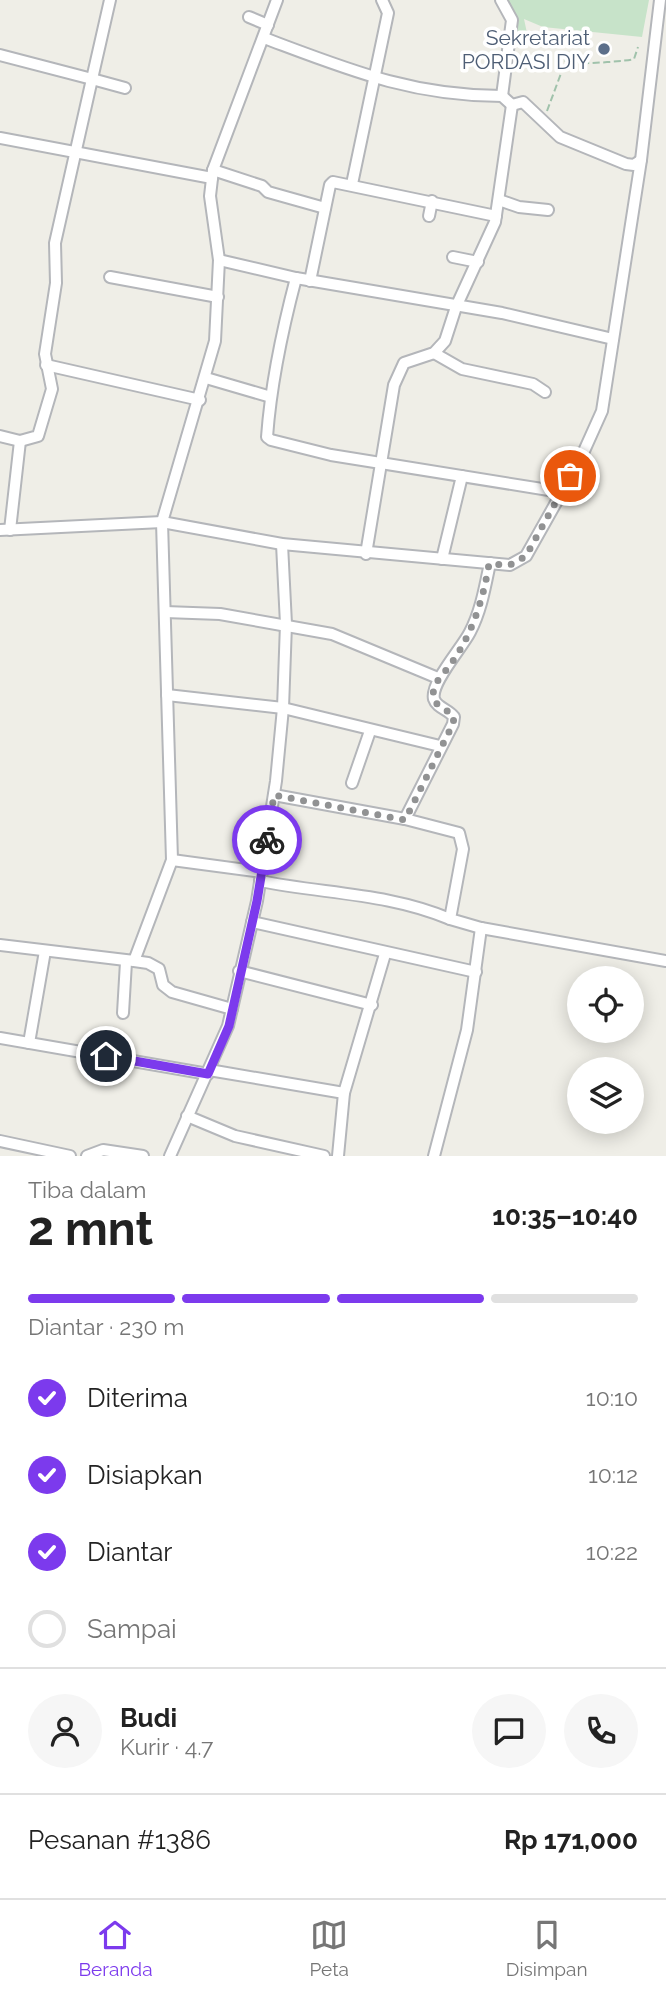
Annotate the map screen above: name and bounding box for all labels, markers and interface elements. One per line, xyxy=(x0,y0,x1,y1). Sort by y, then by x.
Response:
place label: Sekretariat PORDASI DIY xyxy=(462,25,590,74)
marker: Sekretariat PORDASI DIY xyxy=(596,41,612,57)
pin xyxy=(540,446,600,506)
icon: bag xyxy=(551,457,589,495)
courier xyxy=(232,805,302,875)
icon: bike xyxy=(248,821,286,859)
map controls xyxy=(567,966,644,1134)
button: locate xyxy=(567,966,644,1043)
pin xyxy=(76,1026,136,1086)
icon: home xyxy=(87,1037,125,1075)
button: layers xyxy=(567,1057,644,1134)
text: Tiba dalam xyxy=(28,1176,146,1203)
text: 10:35–10:40 xyxy=(492,1201,638,1231)
text: 2 mnt xyxy=(28,1202,153,1256)
text: Diantar · 230 m xyxy=(28,1313,185,1340)
icon: check xyxy=(28,1379,66,1417)
text: Diterima xyxy=(87,1383,188,1413)
text: 10:10 xyxy=(586,1384,638,1411)
icon: check xyxy=(28,1456,66,1494)
text: Disiapkan xyxy=(87,1460,203,1490)
text: 10:12 xyxy=(588,1461,638,1488)
icon: check xyxy=(28,1533,66,1571)
text: Diantar xyxy=(87,1537,172,1567)
text: 10:22 xyxy=(586,1538,638,1565)
text: Sampai xyxy=(87,1614,177,1644)
button: person xyxy=(28,1694,102,1768)
button: chat xyxy=(472,1694,546,1768)
button: phone xyxy=(564,1694,638,1768)
text: Budi xyxy=(120,1703,177,1733)
text: Kurir · 4.7 xyxy=(120,1733,213,1760)
text: Pesanan #1386 xyxy=(28,1825,211,1855)
text: Rp 171,000 xyxy=(504,1825,638,1855)
tab: Beranda xyxy=(78,1916,153,1980)
tab: Peta xyxy=(309,1916,349,1980)
tab: Disimpan xyxy=(506,1916,588,1980)

